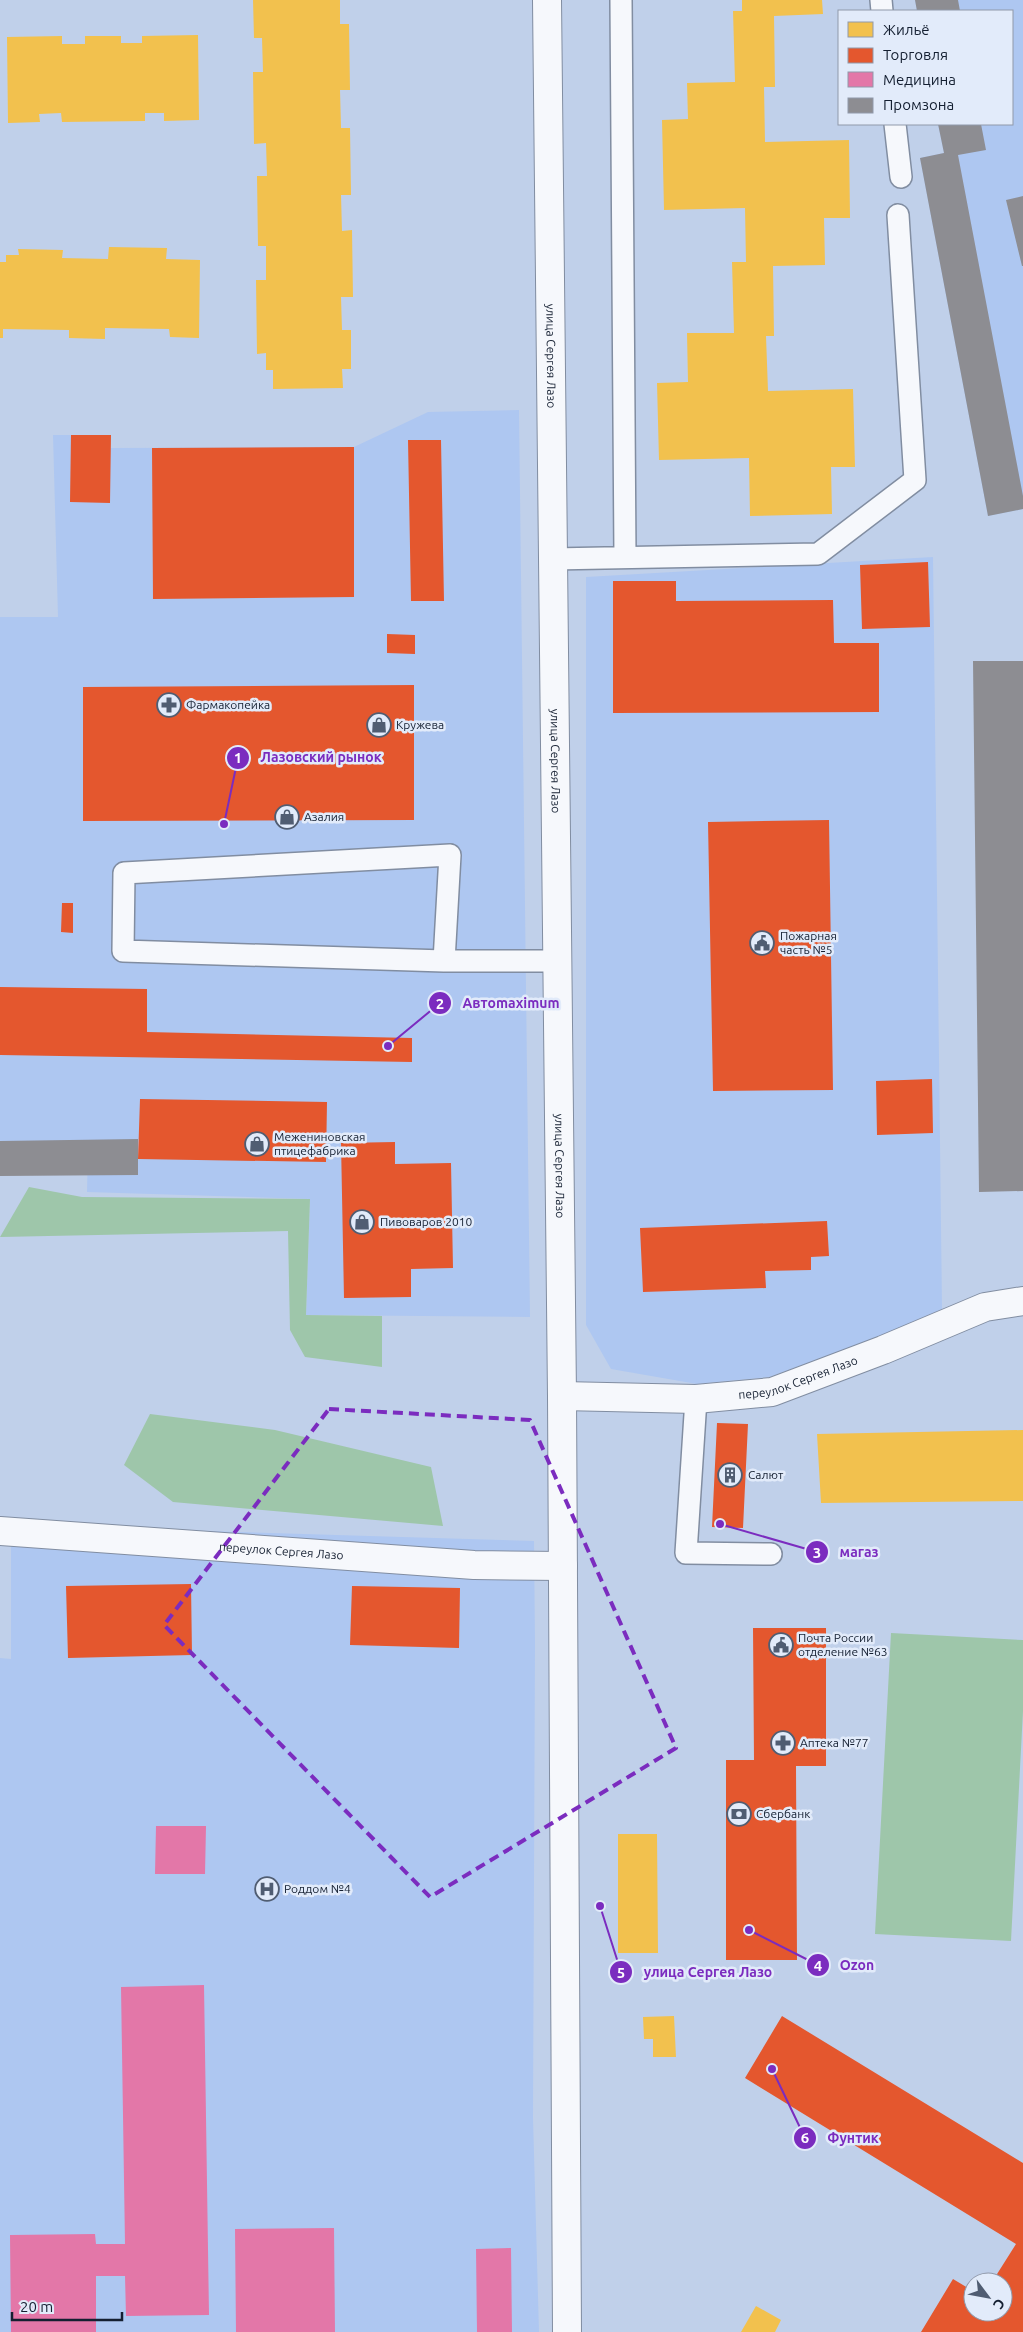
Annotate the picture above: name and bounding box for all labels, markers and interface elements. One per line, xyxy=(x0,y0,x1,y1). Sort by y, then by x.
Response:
legend xyxy=(838,10,1013,125)
text: Жильё xyxy=(883,21,930,38)
text: Торговля xyxy=(883,46,948,63)
text: Медицина xyxy=(883,71,956,88)
text: Промзона xyxy=(883,96,954,113)
street label: улица Сергея Лазо xyxy=(544,304,558,408)
pharmacy icon: Фармакопейка xyxy=(156,692,182,718)
place label: Фармакопейка xyxy=(186,698,270,711)
street label: улица Сергея Лазо xyxy=(549,709,563,813)
shop icon: Кружева xyxy=(366,712,392,738)
place label: Кружева xyxy=(396,718,444,731)
callout: Лазовский рынок xyxy=(225,743,392,772)
text: 1 xyxy=(234,749,242,766)
text: Лазовский рынок xyxy=(260,749,382,765)
shop icon: Азалия xyxy=(274,804,300,830)
place label: Азалия xyxy=(304,810,344,823)
place label: Пожарная часть №5 xyxy=(780,929,837,956)
public building icon: Пожарная часть №5 xyxy=(749,930,775,956)
callout: Автоmaximum xyxy=(428,989,570,1018)
text: 2 xyxy=(436,995,444,1012)
text: Автоmaximum xyxy=(462,995,560,1011)
street label: улица Сергея Лазо xyxy=(553,1114,567,1218)
place label: Межениновская птицефабрика xyxy=(274,1130,366,1157)
shop icon: Межениновская птицефабрика xyxy=(244,1131,270,1157)
shop icon: Пивоваров 2010 xyxy=(349,1209,375,1235)
place label: Пивоваров 2010 xyxy=(380,1215,473,1228)
street label: переулок Сергея Лазо xyxy=(738,1353,859,1401)
building icon: Салют xyxy=(717,1462,743,1488)
place label: Салют xyxy=(748,1468,784,1481)
callout: магаз xyxy=(804,1538,888,1567)
street label: переулок Сергея Лазо xyxy=(219,1540,344,1562)
text: 3 xyxy=(813,1544,821,1561)
text: магаз xyxy=(840,1544,879,1560)
place label: Почта России отделение №63 xyxy=(798,1631,888,1658)
public building icon: Почта России отделение №63 xyxy=(768,1632,794,1658)
pharmacy icon: Аптека №77 xyxy=(770,1730,796,1756)
place label: Аптека №77 xyxy=(800,1736,868,1749)
bank icon: Сбербанк xyxy=(726,1801,752,1827)
place label: Сбербанк xyxy=(756,1807,810,1820)
hospital icon: Роддом №4 xyxy=(254,1876,280,1902)
place label: Роддом №4 xyxy=(284,1882,351,1895)
callout: Ozon xyxy=(805,1951,884,1980)
text: 4 xyxy=(814,1957,822,1974)
text: Ozon xyxy=(840,1957,874,1973)
callout: улица Сергея Лазо xyxy=(608,1958,782,1987)
text: 5 xyxy=(617,1964,625,1981)
text: улица Сергея Лазо xyxy=(644,1964,772,1980)
callout: Фунтик xyxy=(792,2123,889,2152)
text: 6 xyxy=(801,2129,809,2146)
text: Фунтик xyxy=(827,2130,879,2146)
north arrow xyxy=(963,2272,1013,2322)
scale bar xyxy=(12,2290,122,2322)
text: С xyxy=(990,2296,1008,2312)
text: 20 m xyxy=(20,2298,53,2315)

